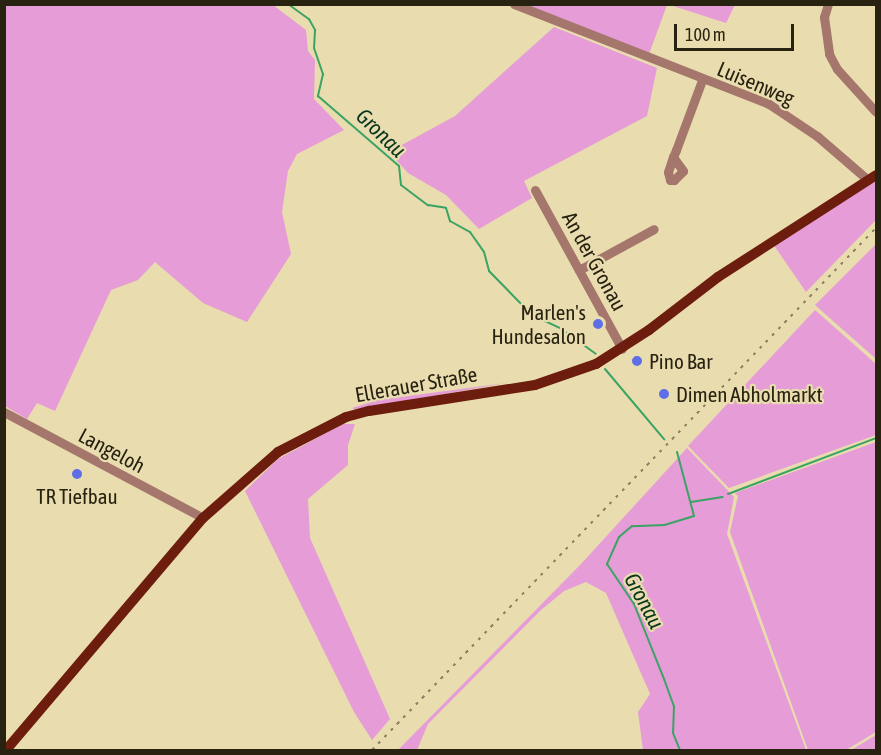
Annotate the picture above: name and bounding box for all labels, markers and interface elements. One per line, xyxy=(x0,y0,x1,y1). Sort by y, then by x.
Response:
scale bar xyxy=(677,12,797,50)
text: 100 m xyxy=(685,24,726,45)
street label: Luisenweg xyxy=(714,56,798,110)
water label: Gronau xyxy=(350,103,412,163)
street label: An der Gronau xyxy=(558,207,632,315)
place label: Marlen's Hundesalon xyxy=(491,299,586,349)
marker: Marlen's Hundesalon xyxy=(591,317,605,331)
place label: Pino Bar xyxy=(649,348,713,374)
marker: Pino Bar xyxy=(630,354,644,368)
street label: Ellerauer Straße xyxy=(353,361,479,407)
place label: Dimen Abholmarkt xyxy=(676,381,823,407)
marker: Dimen Abholmarkt xyxy=(657,387,671,401)
street label: Langeloh xyxy=(74,422,150,478)
marker: TR Tiefbau xyxy=(70,467,84,481)
place label: TR Tiefbau xyxy=(36,483,118,509)
water label: Gronau xyxy=(618,569,670,633)

